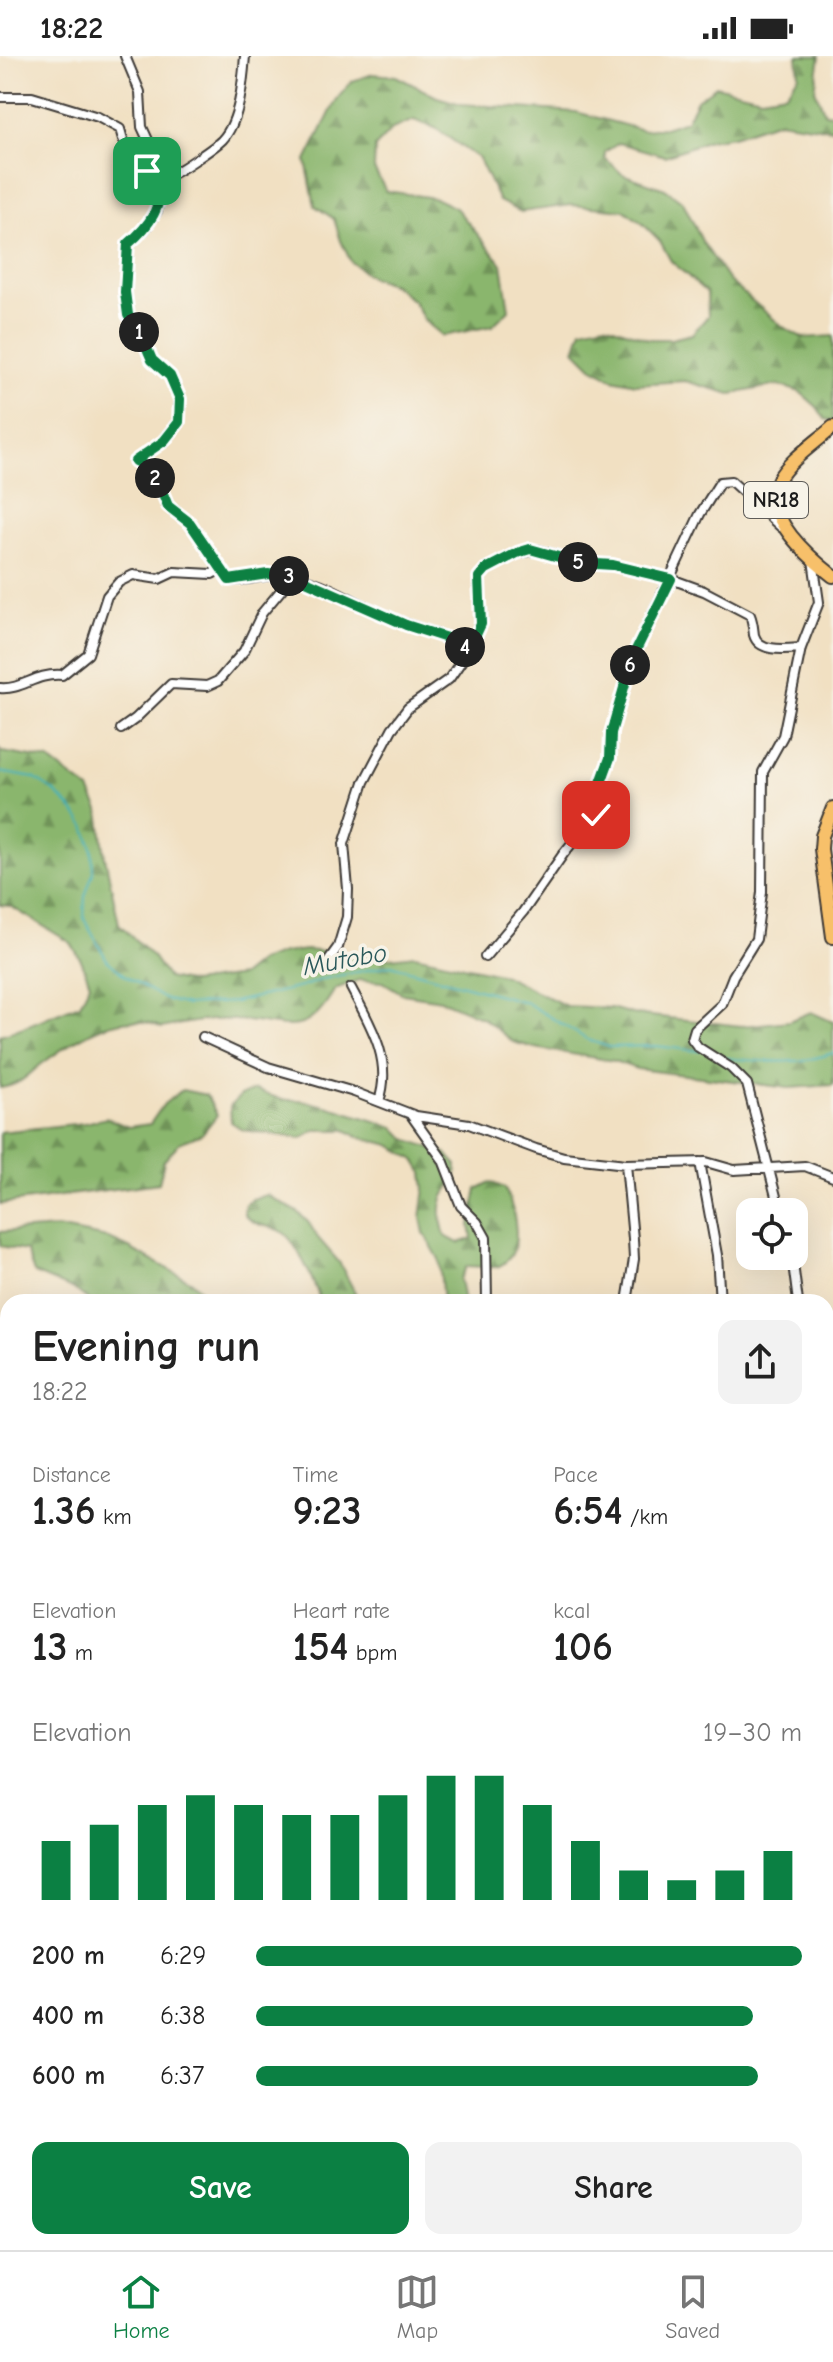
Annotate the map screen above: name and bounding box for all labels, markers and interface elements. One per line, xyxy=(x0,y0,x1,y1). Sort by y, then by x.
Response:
text: 18:22 xyxy=(40,11,103,46)
pin xyxy=(113,137,181,205)
icon: arrive xyxy=(125,149,169,193)
pin: 1 xyxy=(119,312,159,352)
text: 1 xyxy=(135,319,143,345)
pin: 2 xyxy=(135,458,175,498)
text: 2 xyxy=(150,465,160,491)
road number: NR18 xyxy=(744,482,808,518)
pin: 5 xyxy=(558,542,598,582)
text: 5 xyxy=(572,549,584,575)
pin: 3 xyxy=(269,556,309,596)
text: 3 xyxy=(284,563,294,589)
pin: 4 xyxy=(445,627,485,667)
text: 4 xyxy=(460,634,470,660)
pin: 6 xyxy=(610,645,650,685)
text: 6 xyxy=(624,652,636,678)
pin xyxy=(562,781,630,849)
icon: check xyxy=(574,793,618,837)
water label: Mutobo xyxy=(300,938,389,982)
map controls xyxy=(736,1198,808,1270)
button: locate xyxy=(736,1198,808,1270)
button: share xyxy=(718,1320,802,1404)
text: Evening run xyxy=(32,1321,260,1372)
text: 18:22 xyxy=(32,1377,88,1407)
text: Distance xyxy=(32,1462,111,1488)
text: Time xyxy=(293,1462,338,1488)
text: Pace xyxy=(553,1462,598,1488)
text: 1.36 xyxy=(32,1488,96,1534)
text: 9:23 xyxy=(293,1488,362,1534)
text: 6:54 xyxy=(553,1488,623,1534)
text: km xyxy=(96,1504,132,1530)
text: /km xyxy=(623,1504,668,1530)
text: Elevation xyxy=(32,1598,116,1624)
text: Heart rate xyxy=(293,1598,390,1624)
text: kcal xyxy=(553,1598,590,1624)
text: 13 xyxy=(32,1624,67,1670)
text: 154 xyxy=(293,1624,348,1670)
text: 106 xyxy=(553,1624,613,1670)
text: m xyxy=(67,1640,93,1666)
text: bpm xyxy=(348,1640,397,1666)
text: Elevation xyxy=(32,1718,132,1748)
text: 19–30 m xyxy=(703,1718,802,1748)
text: 200 m xyxy=(32,1941,105,1971)
text: 6:29 xyxy=(160,1941,206,1971)
text: 400 m xyxy=(32,2001,104,2031)
text: 6:38 xyxy=(160,2001,205,2031)
text: 600 m xyxy=(32,2061,105,2091)
text: 6:37 xyxy=(160,2061,204,2091)
button: Save xyxy=(32,2142,409,2234)
button: Share xyxy=(425,2142,802,2234)
tab: Home xyxy=(113,2270,170,2344)
tab: Map xyxy=(395,2270,439,2344)
tab: Saved xyxy=(665,2270,720,2344)

